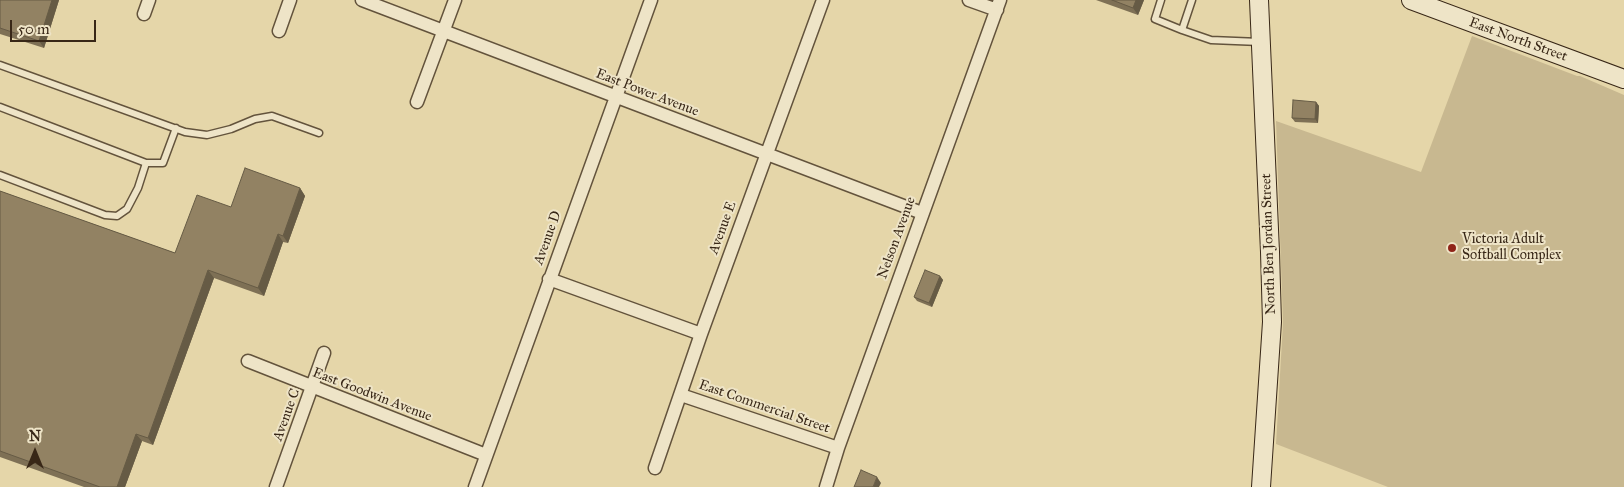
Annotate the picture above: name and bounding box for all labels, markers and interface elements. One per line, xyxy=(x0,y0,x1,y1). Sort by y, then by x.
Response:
scale bar xyxy=(12,10,99,42)
street label: East North Street xyxy=(1466,14,1570,66)
text: 50 m xyxy=(18,20,50,38)
street label: East Power Avenue xyxy=(593,66,701,120)
street label: North Ben Jordan Street xyxy=(1258,173,1280,315)
street label: Nelson Avenue xyxy=(874,195,920,281)
street label: Avenue E xyxy=(706,199,740,257)
street label: Avenue D xyxy=(531,209,565,267)
place label: Victoria Adult Softball Complex xyxy=(1462,232,1561,264)
marker: Victoria Adult Softball Complex xyxy=(1446,242,1458,254)
street label: East Goodwin Avenue xyxy=(310,365,434,425)
street label: East Commercial Street xyxy=(696,377,832,437)
street label: Avenue C xyxy=(270,386,304,444)
north arrow xyxy=(10,427,60,477)
text: N xyxy=(29,428,41,445)

